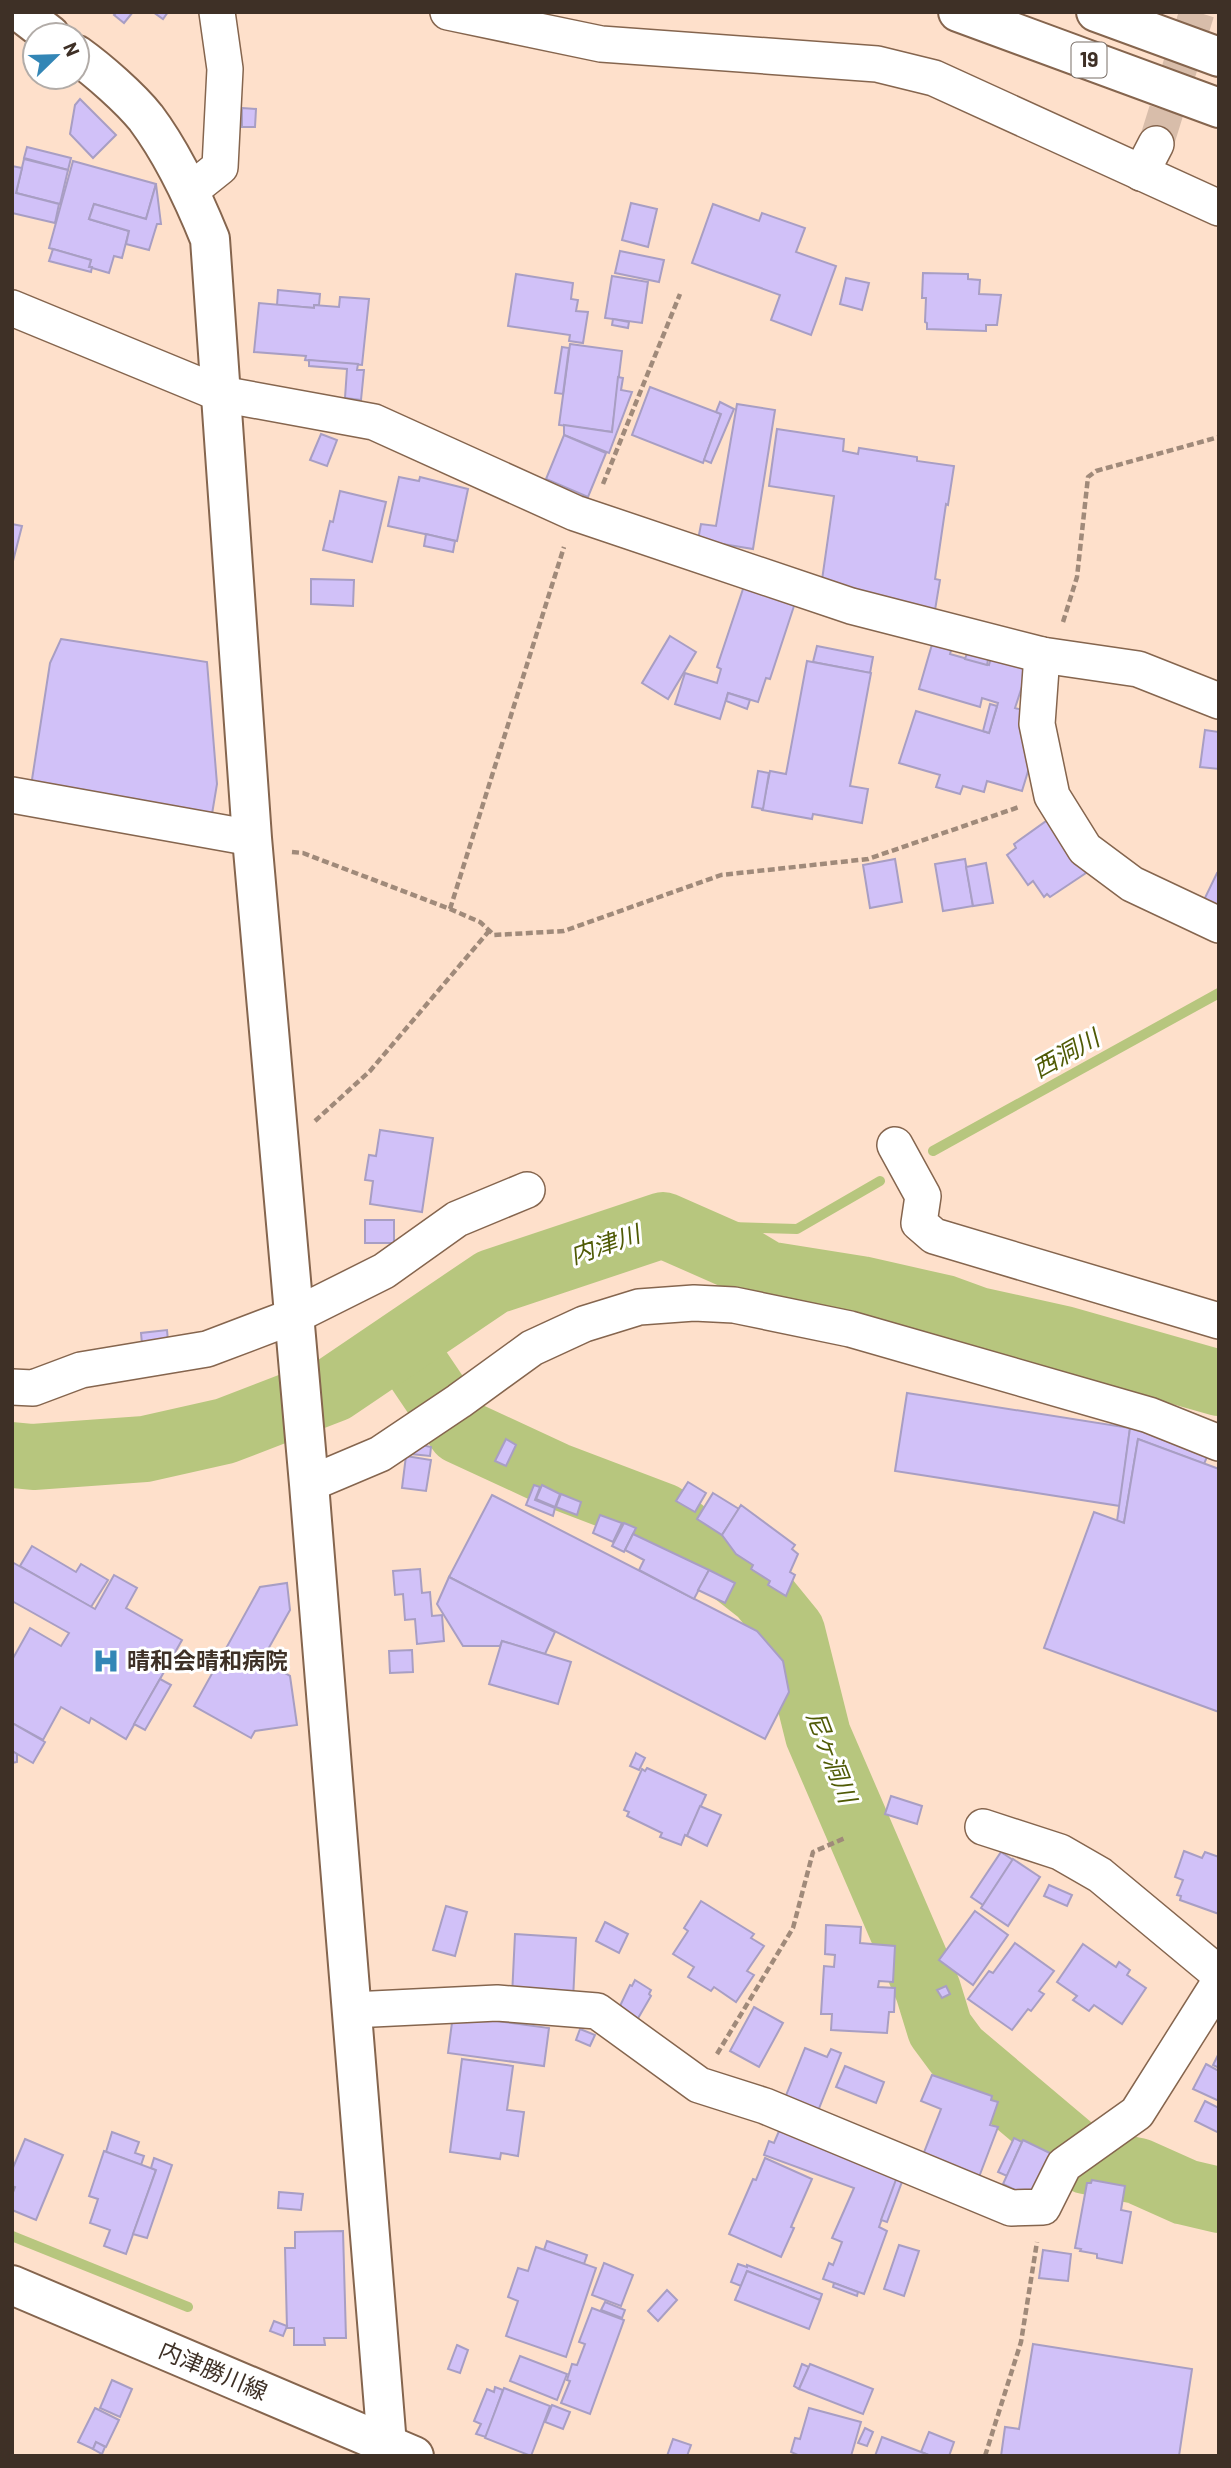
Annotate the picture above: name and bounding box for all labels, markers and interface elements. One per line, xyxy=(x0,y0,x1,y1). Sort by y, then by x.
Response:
north arrow xyxy=(21,21,91,91)
text: N xyxy=(59,39,85,59)
road number: 19 xyxy=(1072,42,1106,78)
water label: 西洞川 xyxy=(1027,1021,1106,1083)
water label: 内津川 xyxy=(566,1217,646,1269)
hospital icon: 晴和会晴和病院 xyxy=(91,1646,121,1676)
place label: 晴和会晴和病院 xyxy=(127,1646,288,1674)
water label: 尼ヶ洞川 xyxy=(802,1706,864,1809)
street label: 内津勝川線 xyxy=(155,2335,272,2405)

